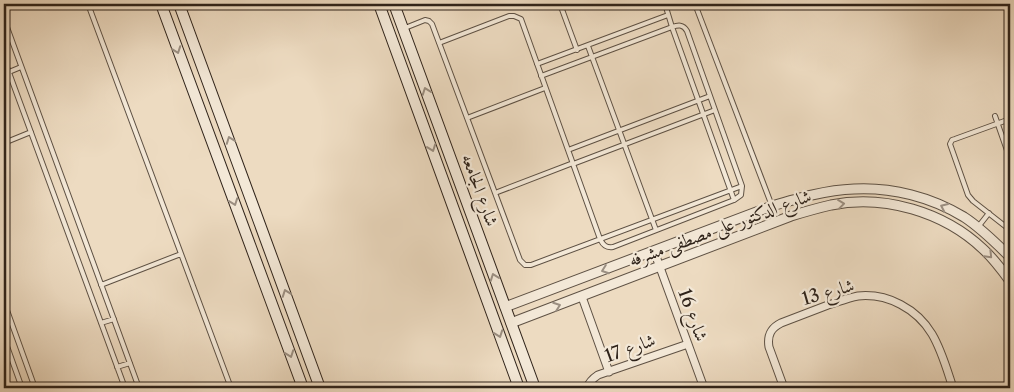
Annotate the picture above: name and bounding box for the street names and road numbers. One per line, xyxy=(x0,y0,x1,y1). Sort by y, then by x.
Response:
street label: شارع الجامعه xyxy=(453,151,503,231)
street label: شارع الدكتور على مصطفى مشرفه xyxy=(626,185,816,275)
street label: شارع 13 xyxy=(799,274,858,314)
street label: شارع 16 xyxy=(670,286,713,346)
street label: شارع 17 xyxy=(602,329,660,371)

